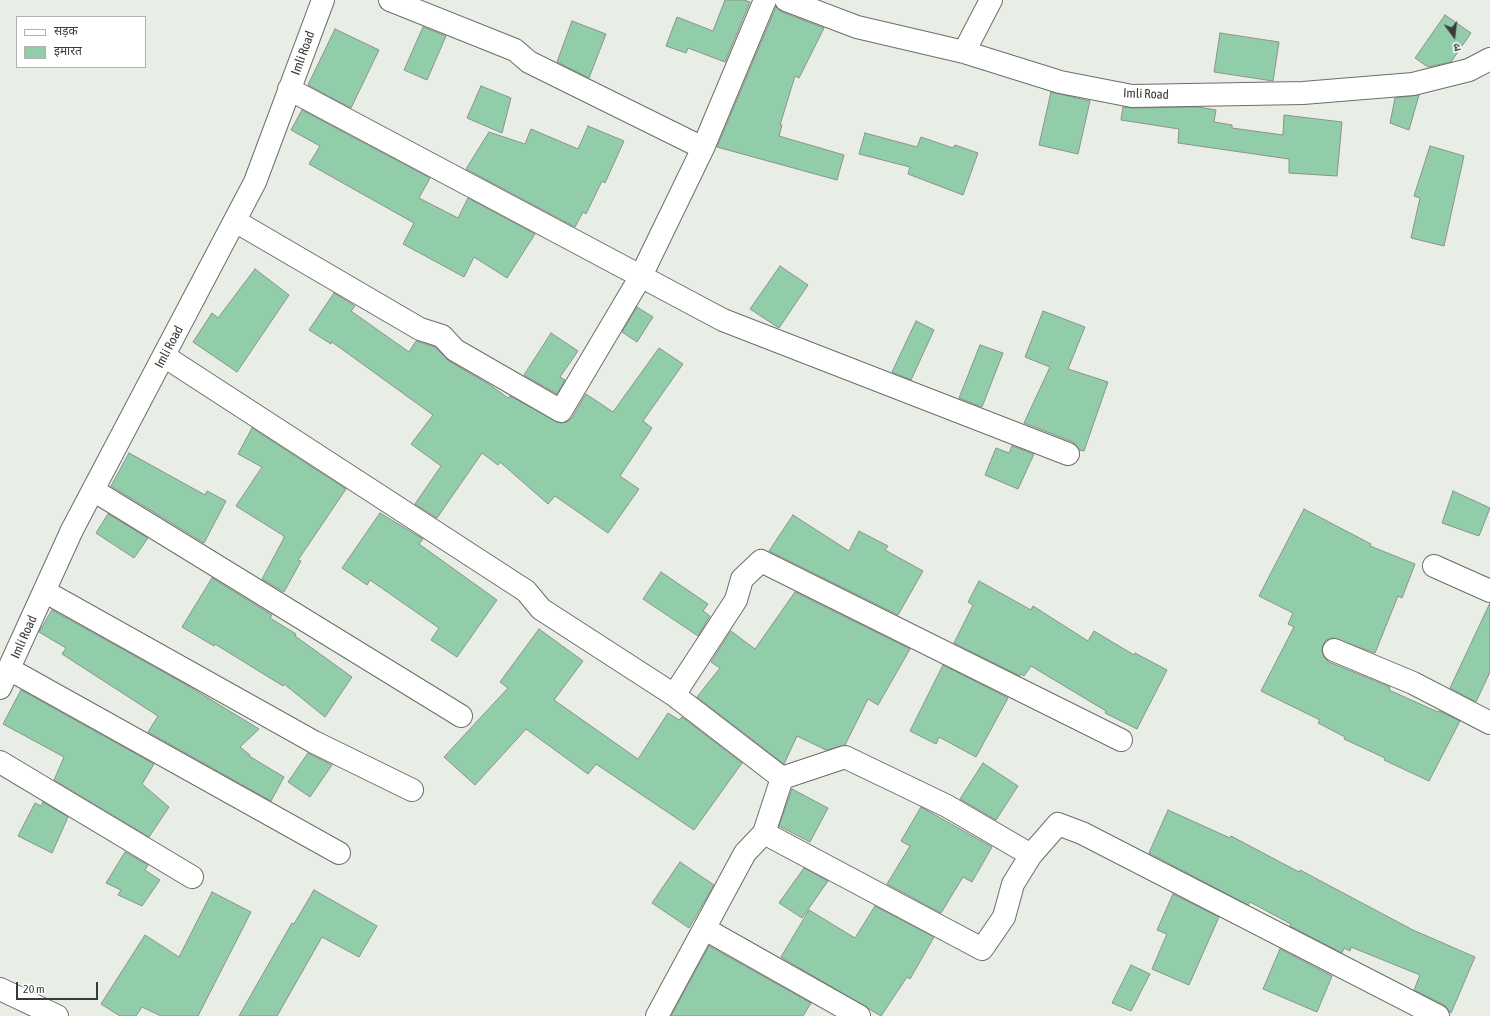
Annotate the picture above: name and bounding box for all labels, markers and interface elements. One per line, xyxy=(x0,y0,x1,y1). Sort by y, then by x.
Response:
legend xyxy=(16,16,146,68)
north arrow xyxy=(1434,16,1474,56)
text: सड़क xyxy=(54,24,78,38)
street label: Imli Road xyxy=(288,29,318,77)
text: उ xyxy=(1452,41,1462,54)
text: इमारत xyxy=(54,44,82,58)
street label: Imli Road xyxy=(1123,85,1169,103)
street label: Imli Road xyxy=(151,323,187,371)
street label: Imli Road xyxy=(8,613,40,661)
scale bar xyxy=(18,974,100,1000)
text: 20 m xyxy=(23,982,45,996)

